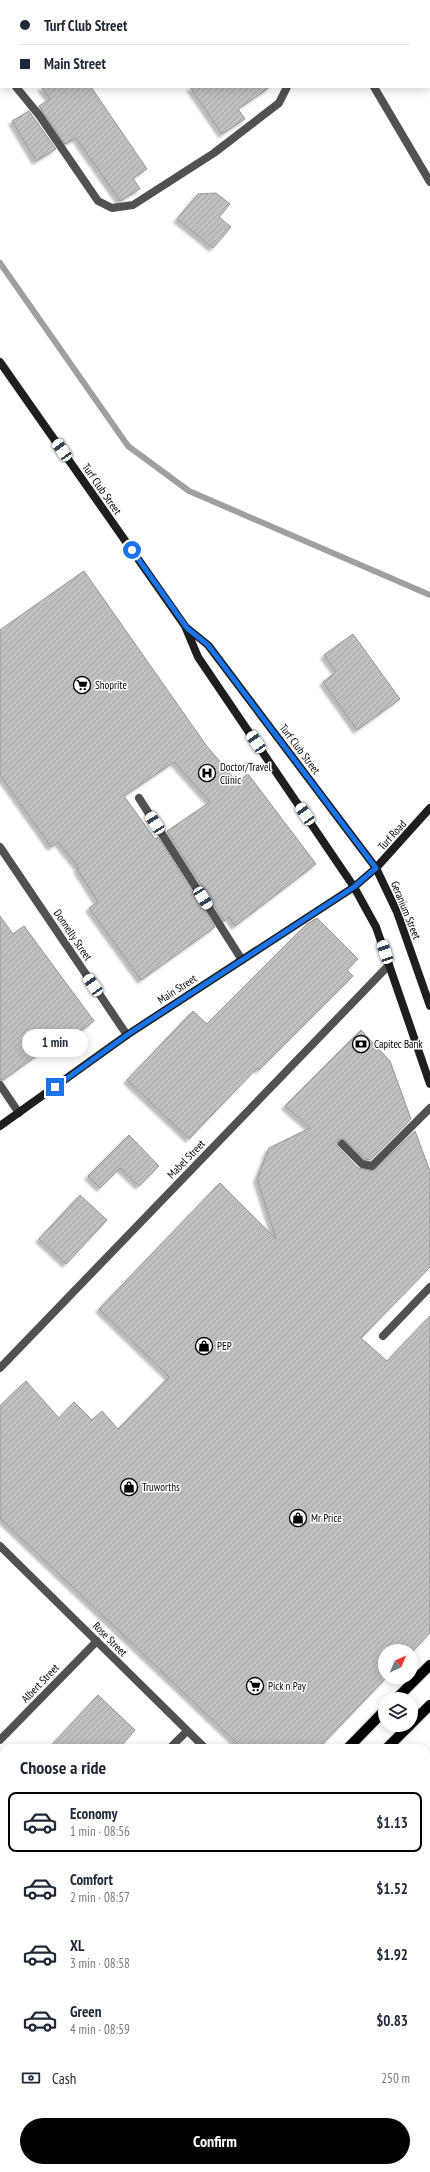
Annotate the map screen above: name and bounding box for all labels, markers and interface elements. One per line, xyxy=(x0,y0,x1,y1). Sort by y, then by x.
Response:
text: Turf Club Street xyxy=(44,16,127,35)
text: Main Street xyxy=(44,54,106,73)
car xyxy=(50,437,74,463)
street label: Turf Club Street xyxy=(79,461,125,517)
route start xyxy=(123,541,141,559)
supermarket icon: Shoprite xyxy=(72,675,92,695)
place label: Shoprite xyxy=(95,678,127,692)
street label: Turf Club Street xyxy=(277,721,323,777)
car xyxy=(244,729,268,755)
place label: Doctor/Travel Clinic xyxy=(220,760,272,787)
hospital icon: Doctor/Travel Clinic xyxy=(197,763,217,783)
car xyxy=(293,801,317,827)
car xyxy=(143,810,167,836)
street label: Turf Road xyxy=(375,817,409,853)
street label: Geranium Street xyxy=(388,879,424,941)
car xyxy=(192,885,214,911)
street label: Donnelly Street xyxy=(51,907,95,963)
car xyxy=(376,939,394,965)
street label: Main Street xyxy=(155,971,199,1007)
car xyxy=(81,972,105,998)
callout: 1 min xyxy=(22,1029,88,1057)
text: 1 min xyxy=(42,1034,68,1051)
bank icon: Capitec Bank xyxy=(351,1034,371,1054)
place label: Capitec Bank xyxy=(374,1037,423,1051)
route end xyxy=(46,1078,64,1096)
street label: Mabel Street xyxy=(164,1137,208,1181)
shop icon: PEP xyxy=(194,1336,214,1356)
place label: PEP xyxy=(217,1339,232,1353)
shop icon: Truworths xyxy=(119,1477,139,1497)
place label: Truworths xyxy=(142,1480,180,1494)
shop icon: Mr Price xyxy=(288,1508,308,1528)
place label: Mr Price xyxy=(311,1511,342,1525)
street label: Rose Street xyxy=(90,1619,130,1659)
north arrow xyxy=(378,1644,418,1684)
map controls xyxy=(378,1644,418,1732)
street label: Albert Street xyxy=(18,1661,62,1705)
supermarket icon: Pick n Pay xyxy=(245,1676,265,1696)
place label: Pick n Pay xyxy=(268,1679,307,1693)
button: layers xyxy=(378,1692,418,1732)
text: Choose a ride xyxy=(20,1756,106,1779)
icon: car xyxy=(22,1804,58,1840)
text: Economy xyxy=(70,1804,118,1823)
text: $1.13 xyxy=(376,1813,408,1832)
text: 1 min · 08:56 xyxy=(70,1823,130,1840)
icon: car xyxy=(22,1870,58,1906)
text: Comfort xyxy=(70,1870,113,1889)
text: $1.52 xyxy=(376,1879,408,1898)
text: 2 min · 08:57 xyxy=(70,1889,130,1906)
icon: car xyxy=(22,1936,58,1972)
text: XL xyxy=(70,1936,84,1955)
text: $1.92 xyxy=(376,1945,408,1964)
text: 3 min · 08:58 xyxy=(70,1955,130,1972)
icon: car xyxy=(22,2002,58,2038)
text: Green xyxy=(70,2002,102,2021)
text: $0.83 xyxy=(376,2011,408,2030)
text: 4 min · 08:59 xyxy=(70,2021,130,2038)
icon: cash xyxy=(20,2067,42,2089)
text: Cash xyxy=(52,2069,76,2088)
text: 250 m xyxy=(381,2070,410,2087)
button: Confirm xyxy=(20,2118,410,2164)

